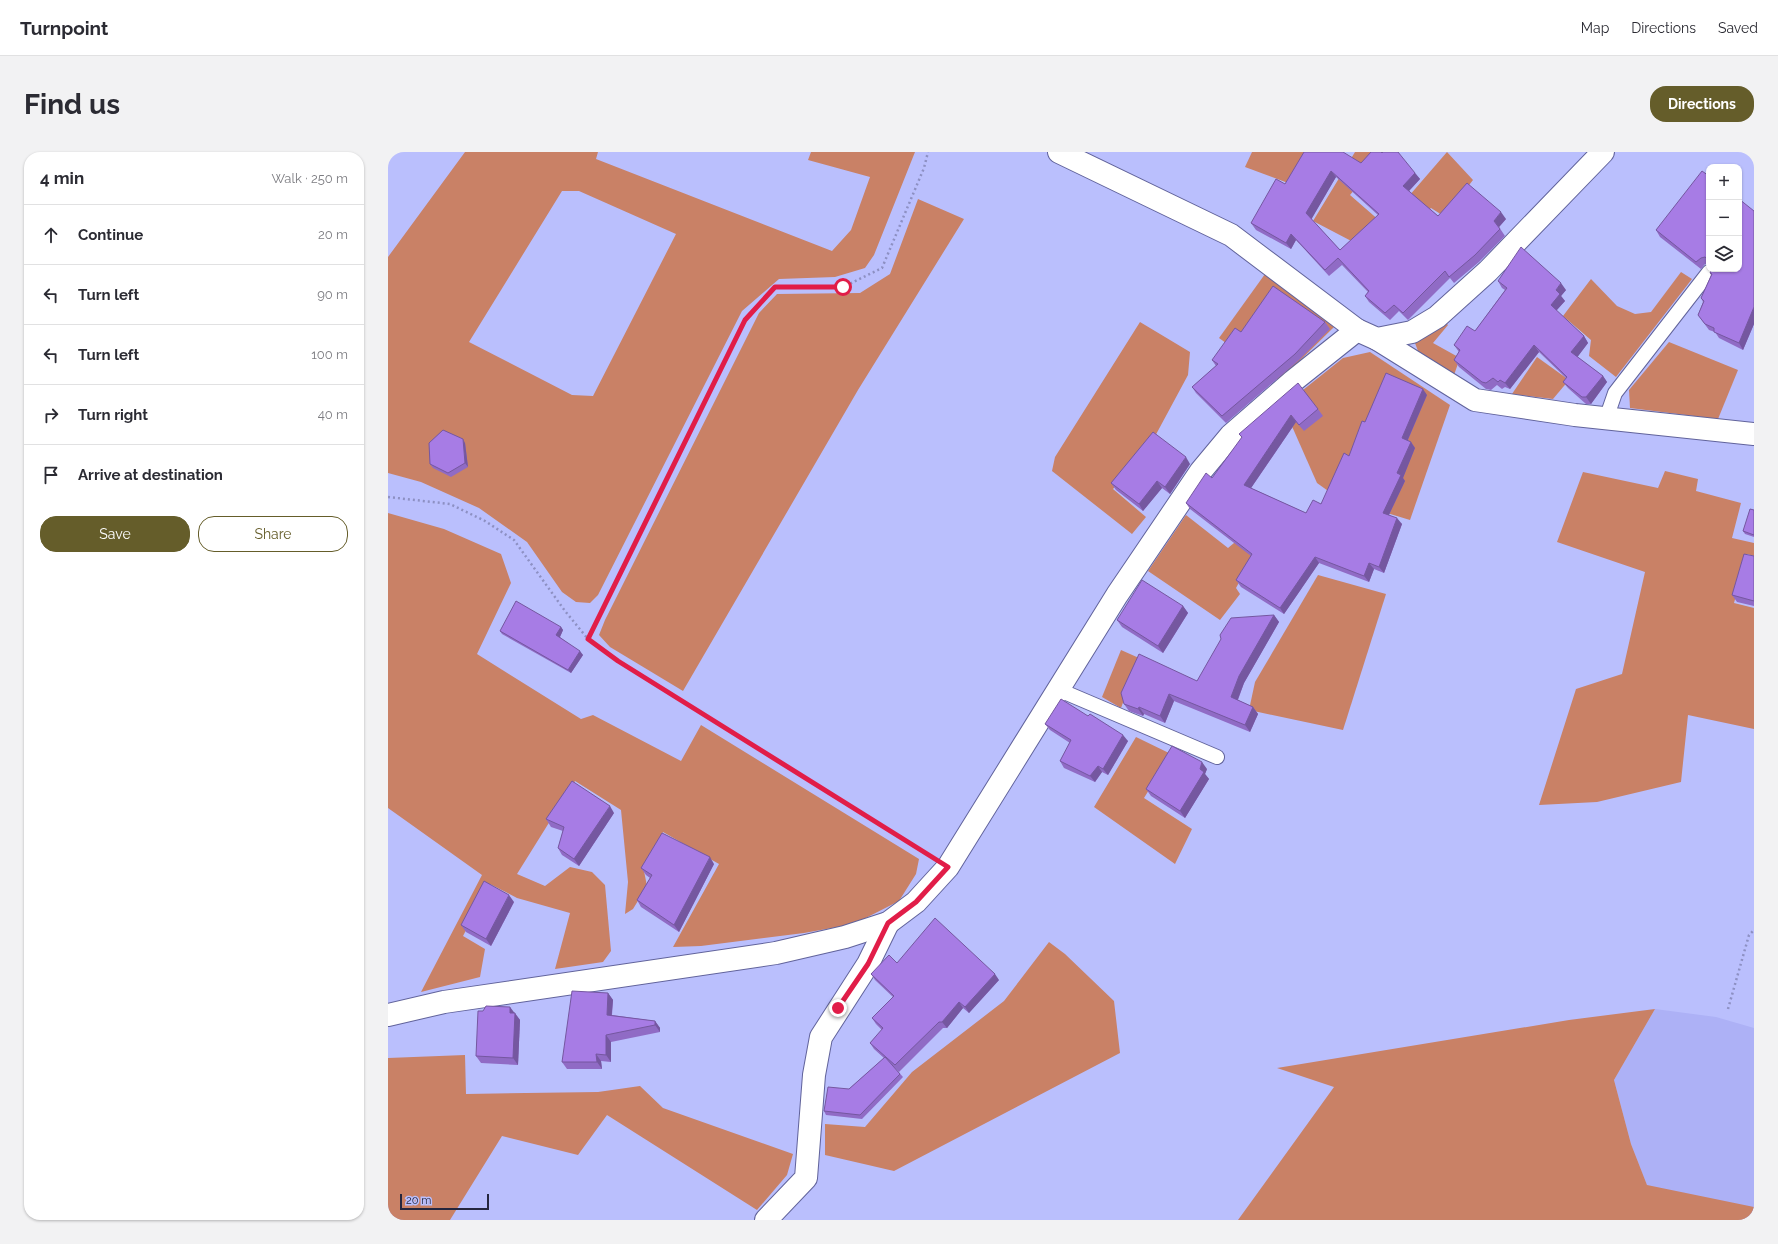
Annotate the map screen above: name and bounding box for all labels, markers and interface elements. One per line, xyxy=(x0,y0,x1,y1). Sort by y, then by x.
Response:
text: Turnpoint xyxy=(20,17,108,39)
text: Map xyxy=(1581,20,1609,36)
text: Directions xyxy=(1631,20,1696,36)
text: Saved xyxy=(1718,20,1758,36)
button: Directions xyxy=(1650,86,1754,122)
text: Find us xyxy=(24,88,120,121)
map controls xyxy=(1706,164,1742,272)
button: + xyxy=(1706,164,1742,200)
text: 4 min xyxy=(40,168,84,188)
text: Walk · 250 m xyxy=(271,171,348,186)
button: − xyxy=(1706,200,1742,236)
icon: ahead xyxy=(40,224,62,246)
text: Continue xyxy=(78,226,143,244)
text: 20 m xyxy=(318,227,348,242)
button: layers xyxy=(1706,236,1742,272)
route start xyxy=(834,278,852,296)
icon: left xyxy=(40,284,62,306)
text: Turn left xyxy=(78,286,139,304)
text: 90 m xyxy=(317,287,348,302)
icon: left xyxy=(40,344,62,366)
text: Turn left xyxy=(78,346,139,364)
text: 100 m xyxy=(311,347,348,362)
icon: right xyxy=(40,404,62,426)
text: Turn right xyxy=(78,406,148,424)
text: 40 m xyxy=(318,407,348,422)
icon: arrive xyxy=(40,464,62,486)
text: Arrive at destination xyxy=(78,466,223,484)
button: Save xyxy=(40,516,190,552)
button: Share xyxy=(198,516,348,552)
route end xyxy=(829,999,847,1017)
scale bar xyxy=(400,1192,489,1211)
text: 20 m xyxy=(406,1194,431,1207)

